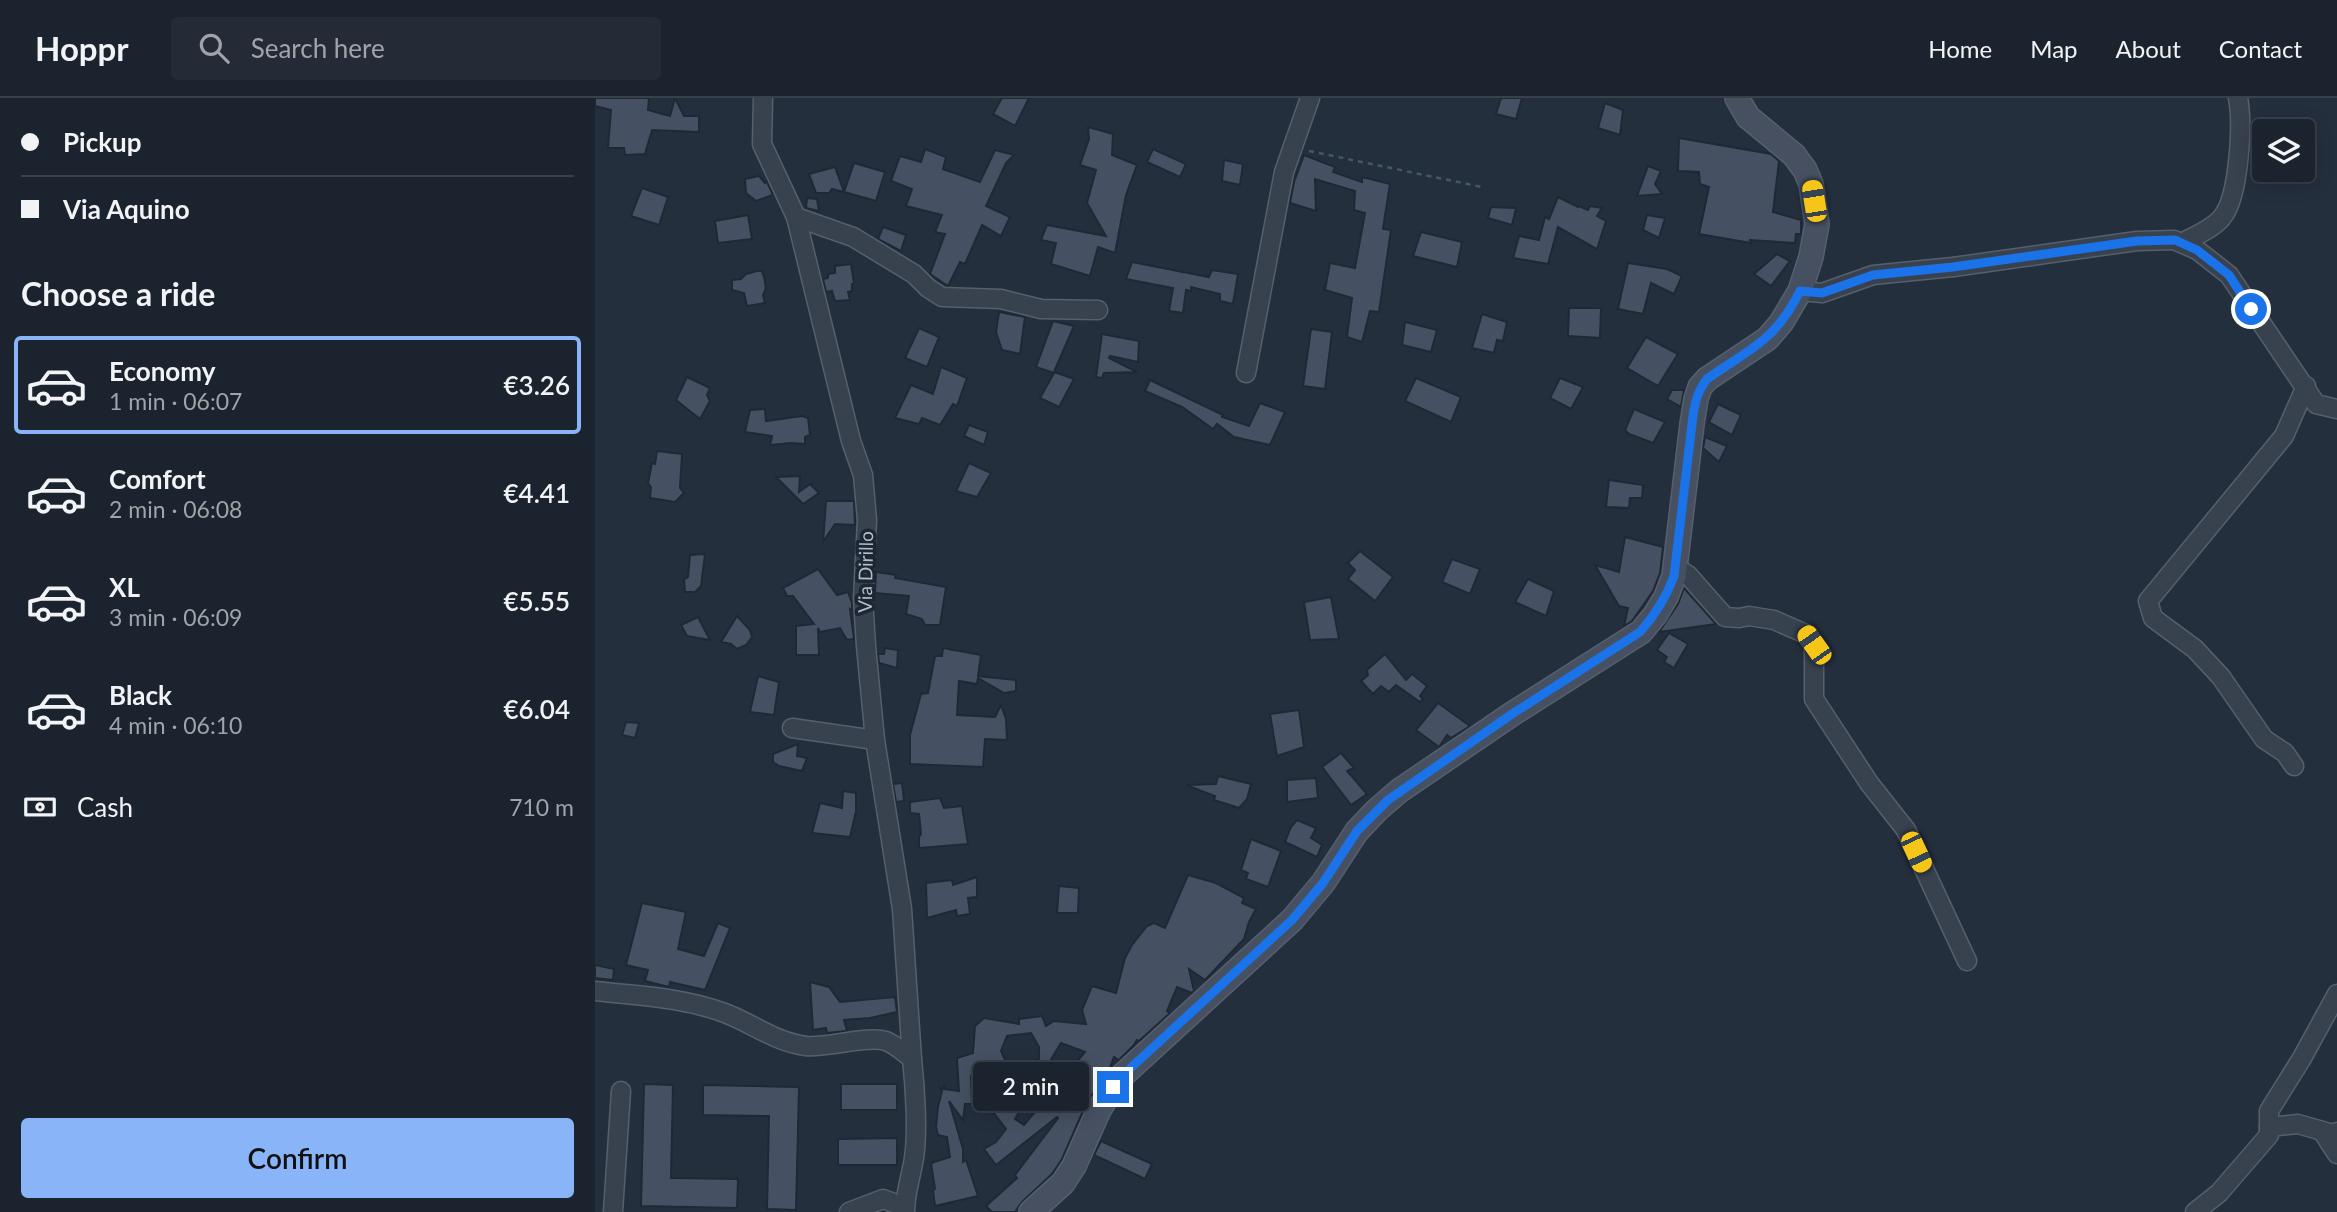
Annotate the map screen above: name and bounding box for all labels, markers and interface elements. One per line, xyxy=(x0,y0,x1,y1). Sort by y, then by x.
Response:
search box xyxy=(171,17,661,80)
text: Hoppr xyxy=(35,28,129,68)
icon: search xyxy=(195,29,233,67)
text: Search here xyxy=(251,32,385,64)
text: Home xyxy=(1928,34,1992,63)
text: Map xyxy=(2030,34,2078,63)
text: About xyxy=(2116,34,2181,63)
text: Contact xyxy=(2219,34,2302,63)
map controls xyxy=(2252,119,2315,182)
button: layers xyxy=(2252,119,2315,182)
text: Pickup xyxy=(63,126,142,158)
car xyxy=(1801,179,1828,223)
text: Via Aquino xyxy=(63,193,190,225)
text: Choose a ride xyxy=(21,274,215,313)
route start xyxy=(2235,293,2267,325)
icon: car xyxy=(25,354,88,417)
text: Economy xyxy=(109,355,215,387)
text: €3.26 xyxy=(504,369,570,401)
text: 1 min · 06:07 xyxy=(109,387,242,415)
icon: car xyxy=(25,462,88,525)
text: Comfort xyxy=(109,463,206,495)
text: €4.41 xyxy=(504,477,570,509)
text: 2 min · 06:08 xyxy=(109,495,242,523)
street label: Via Dirillo xyxy=(853,531,877,613)
icon: car xyxy=(25,570,88,633)
text: XL xyxy=(109,571,140,603)
text: €5.55 xyxy=(504,585,570,617)
text: 3 min · 06:09 xyxy=(109,603,242,631)
car xyxy=(1794,622,1835,668)
icon: car xyxy=(25,678,88,741)
text: Black xyxy=(109,679,172,711)
text: €6.04 xyxy=(504,693,570,725)
text: 4 min · 06:10 xyxy=(109,711,242,739)
icon: cash xyxy=(21,788,59,826)
text: Cash xyxy=(77,791,133,823)
text: 710 m xyxy=(509,793,574,821)
car xyxy=(1898,829,1935,875)
callout: 2 min xyxy=(973,1062,1089,1112)
route end xyxy=(1097,1071,1129,1103)
text: 2 min xyxy=(1003,1072,1059,1100)
button: Confirm xyxy=(21,1118,574,1198)

